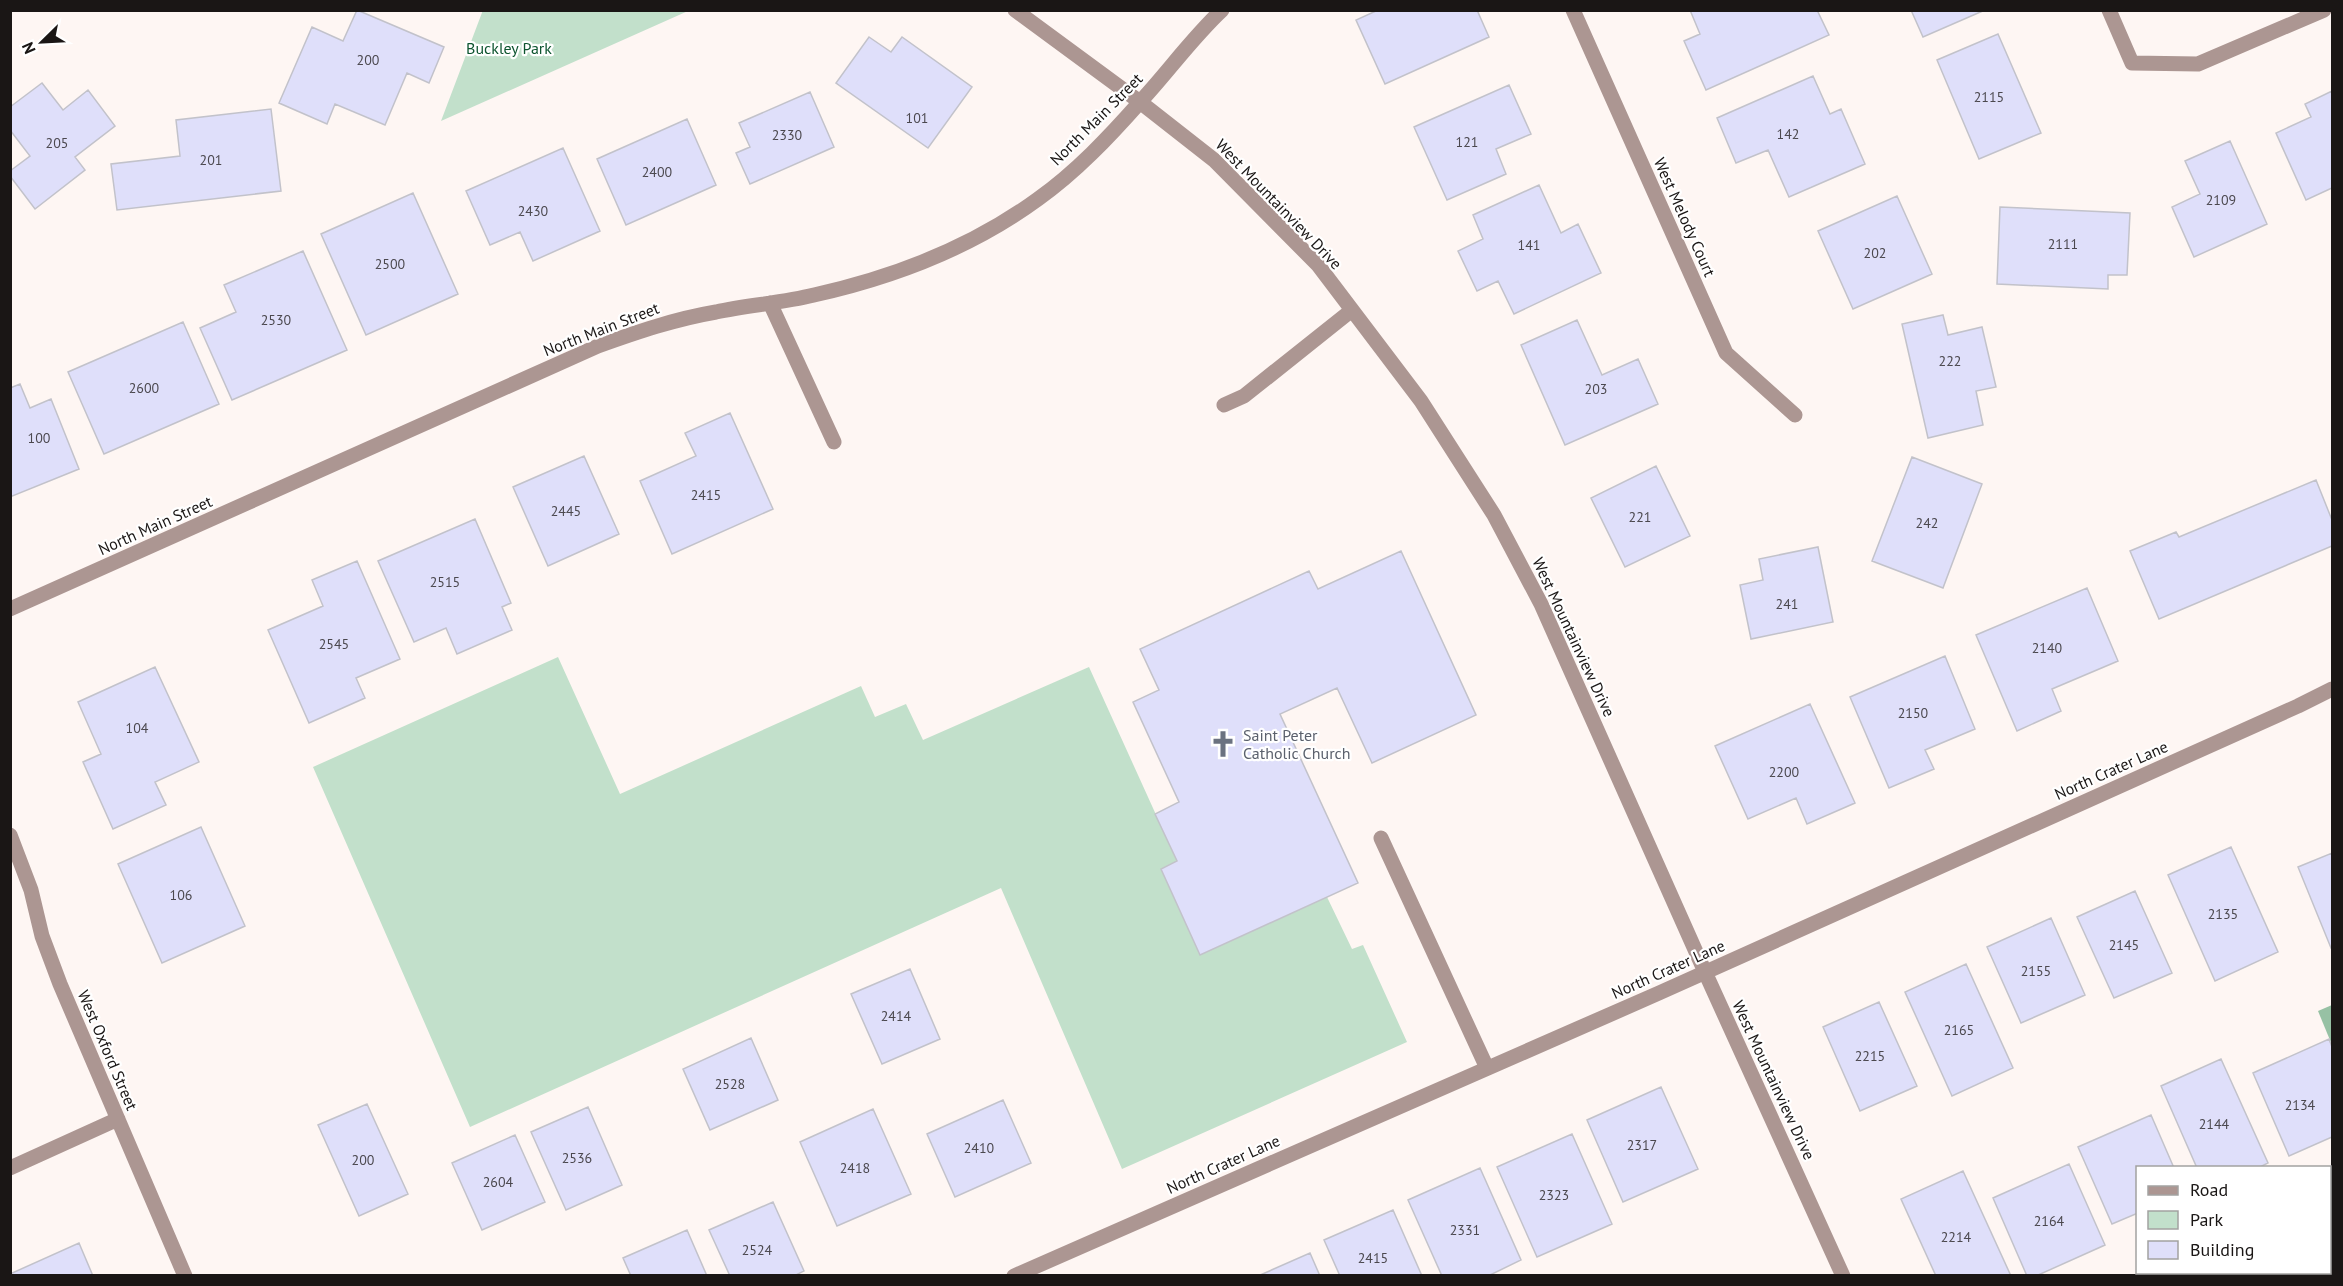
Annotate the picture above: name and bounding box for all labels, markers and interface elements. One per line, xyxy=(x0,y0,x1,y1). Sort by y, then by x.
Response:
north arrow xyxy=(12,12,72,72)
park label: Buckley Park xyxy=(466,38,552,58)
text: N xyxy=(17,39,40,57)
house number: 200 xyxy=(357,51,380,69)
street label: North Main Street xyxy=(1046,68,1147,169)
house number: 2115 xyxy=(1974,88,2004,106)
house number: 101 xyxy=(906,109,928,127)
house number: 142 xyxy=(1777,125,1799,143)
house number: 2330 xyxy=(772,126,803,144)
house number: 121 xyxy=(1456,133,1478,151)
house number: 205 xyxy=(46,134,68,152)
street label: West Mountainview Drive xyxy=(1212,135,1346,273)
house number: 201 xyxy=(200,151,222,169)
street label: West Melody Court xyxy=(1650,154,1720,280)
house number: 2400 xyxy=(642,163,673,181)
house number: 2109 xyxy=(2206,191,2236,209)
house number: 2430 xyxy=(518,202,549,220)
house number: 2111 xyxy=(2048,235,2078,253)
house number: 141 xyxy=(1518,236,1540,254)
house number: 202 xyxy=(1864,244,1886,262)
house number: 2500 xyxy=(375,255,406,273)
street label: North Main Street xyxy=(540,298,662,360)
house number: 2530 xyxy=(261,311,292,329)
house number: 222 xyxy=(1939,352,1961,370)
house number: 2600 xyxy=(129,379,160,397)
house number: 203 xyxy=(1585,380,1607,398)
house number: 100 xyxy=(28,429,51,447)
house number: 2415 xyxy=(691,486,721,504)
street label: North Main Street xyxy=(95,491,216,559)
house number: 2445 xyxy=(551,502,581,520)
house number: 221 xyxy=(1629,508,1651,526)
house number: 242 xyxy=(1916,514,1938,532)
street label: West Mountainview Drive xyxy=(1528,554,1620,720)
house number: 2515 xyxy=(430,573,460,591)
house number: 241 xyxy=(1776,595,1798,613)
house number: 2545 xyxy=(319,635,349,653)
house number: 2140 xyxy=(2032,639,2063,657)
house number: 2150 xyxy=(1898,704,1929,722)
house number: 104 xyxy=(126,719,149,737)
place label: Saint Peter Catholic Church xyxy=(1243,725,1351,763)
church icon: Saint Peter Catholic Church xyxy=(1208,729,1238,759)
street label: North Crater Lane xyxy=(2051,736,2171,804)
house number: 2200 xyxy=(1769,763,1800,781)
house number: 106 xyxy=(170,886,192,904)
house number: 2135 xyxy=(2208,905,2238,923)
street label: North Crater Lane xyxy=(1608,935,1728,1003)
house number: 2145 xyxy=(2109,936,2139,954)
house number: 2155 xyxy=(2021,962,2051,980)
street label: West Oxford Street xyxy=(74,987,143,1114)
street label: West Mountainview Drive xyxy=(1728,997,1820,1163)
house number: 2414 xyxy=(881,1007,912,1025)
house number: 2165 xyxy=(1944,1021,1974,1039)
house number: 2215 xyxy=(1855,1047,1885,1065)
house number: 2528 xyxy=(715,1075,745,1093)
house number: 2134 xyxy=(2285,1096,2316,1114)
house number: 2144 xyxy=(2199,1115,2230,1133)
street label: North Crater Lane xyxy=(1163,1130,1283,1198)
house number: 2317 xyxy=(1627,1136,1657,1154)
house number: 2410 xyxy=(964,1139,995,1157)
house number: 2536 xyxy=(562,1149,592,1167)
house number: 200 xyxy=(352,1151,375,1169)
house number: 2418 xyxy=(840,1159,870,1177)
legend xyxy=(2136,1166,2331,1274)
house number: 2604 xyxy=(483,1173,514,1191)
text: Road xyxy=(2190,1178,2228,1201)
house number: 2323 xyxy=(1539,1186,1569,1204)
text: Park xyxy=(2190,1208,2223,1231)
house number: 2164 xyxy=(2034,1212,2065,1230)
house number: 2331 xyxy=(1450,1221,1480,1239)
house number: 2214 xyxy=(1941,1228,1972,1246)
text: Building xyxy=(2190,1238,2254,1261)
house number: 2524 xyxy=(742,1241,773,1259)
house number: 2415 xyxy=(1358,1249,1388,1267)

